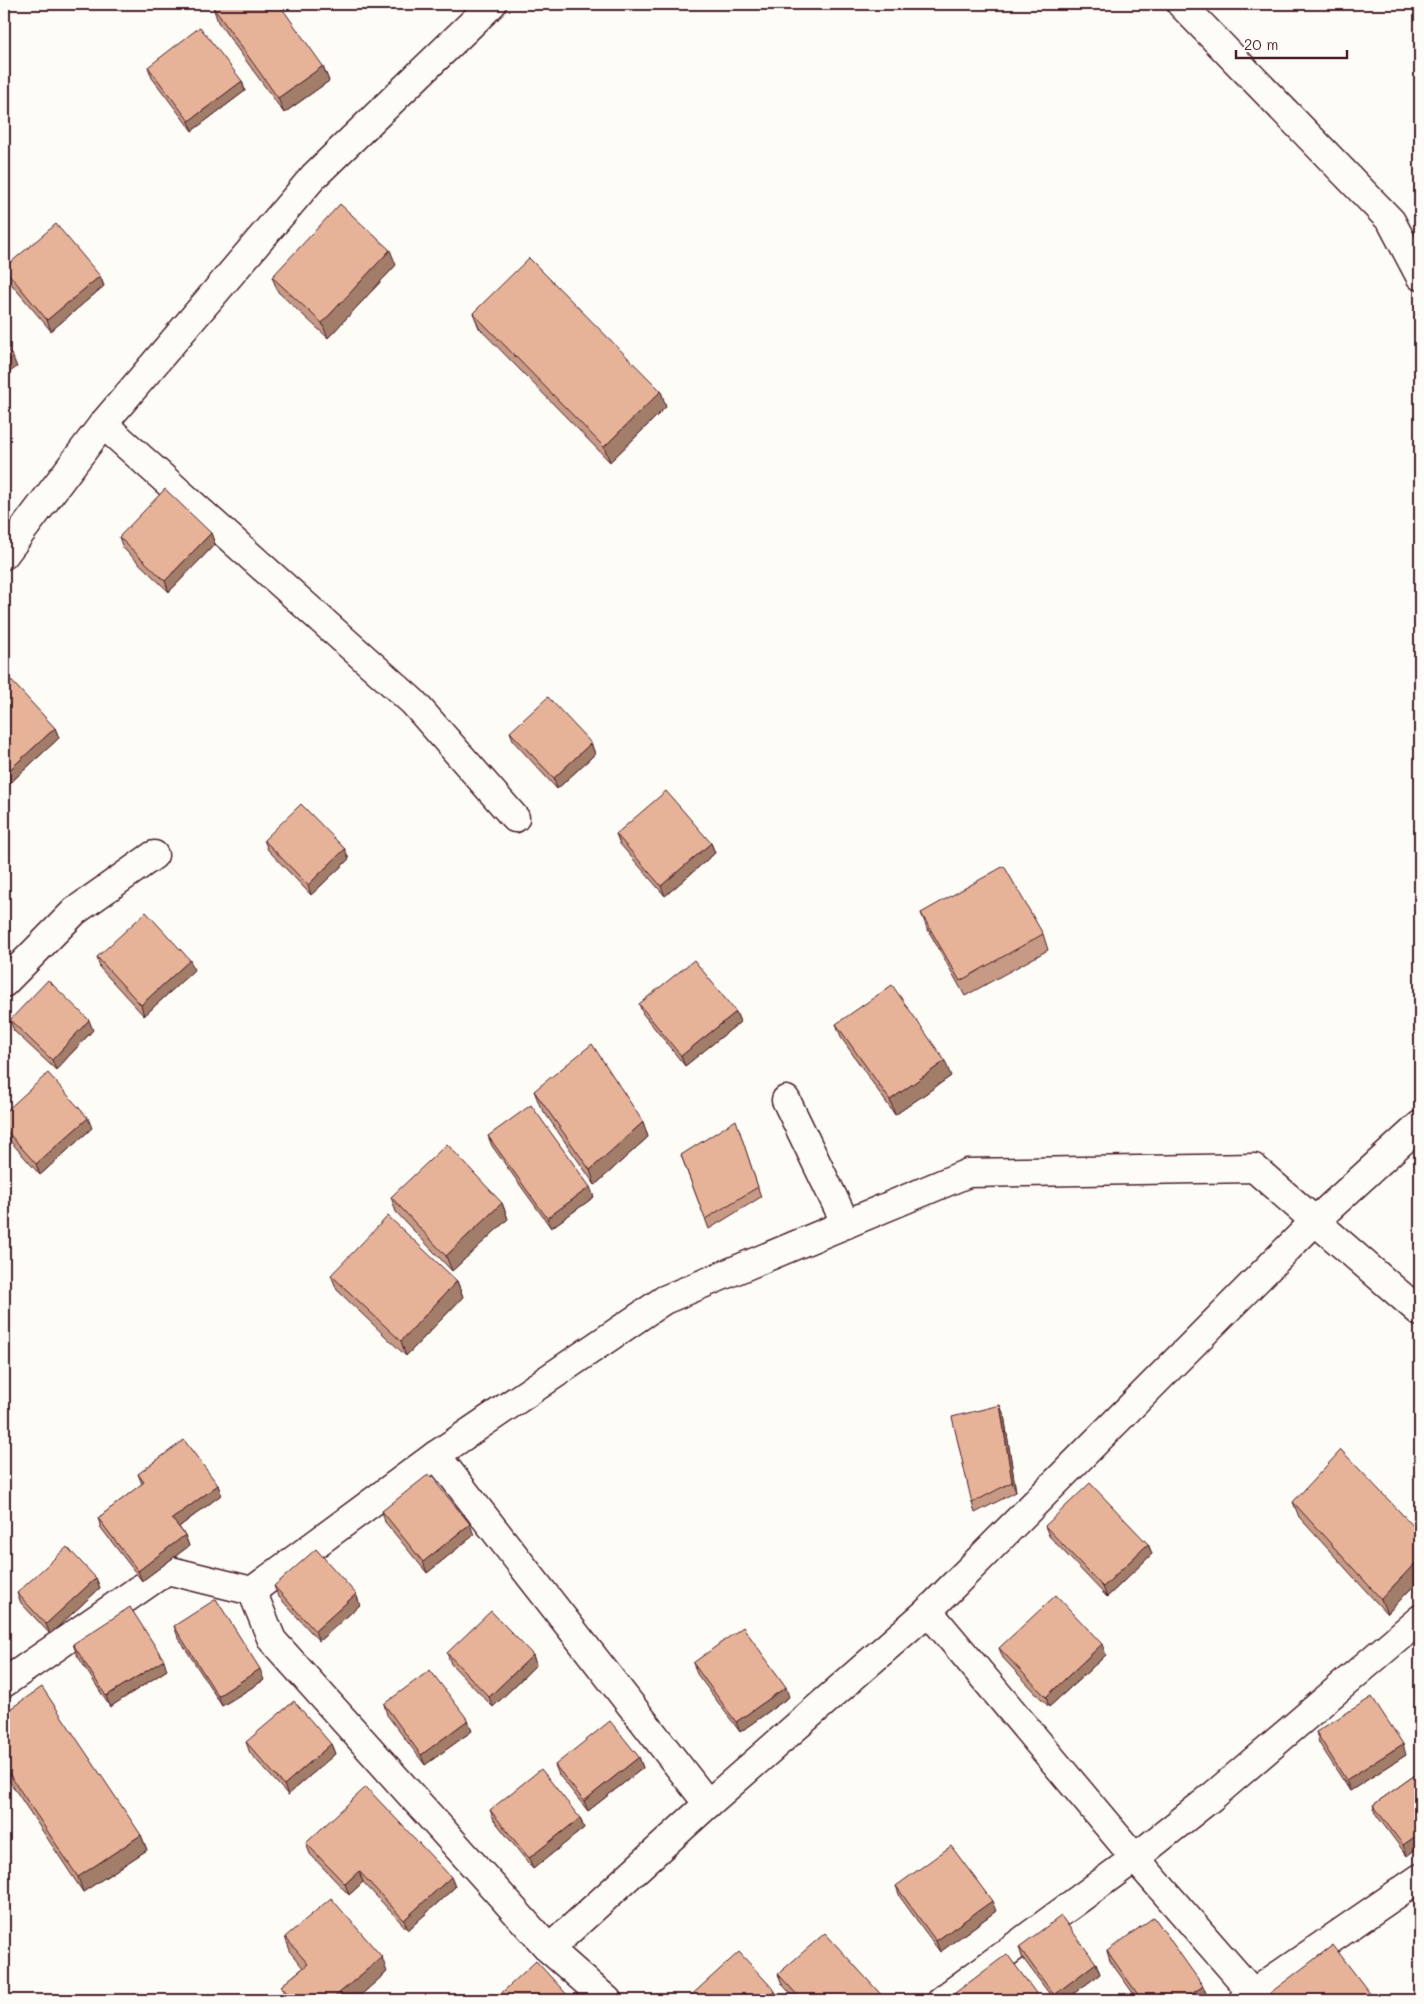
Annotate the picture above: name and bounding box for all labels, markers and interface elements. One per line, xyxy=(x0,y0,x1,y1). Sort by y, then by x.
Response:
scale bar xyxy=(1236,28,1348,60)
text: 20 m xyxy=(1244,34,1278,54)

